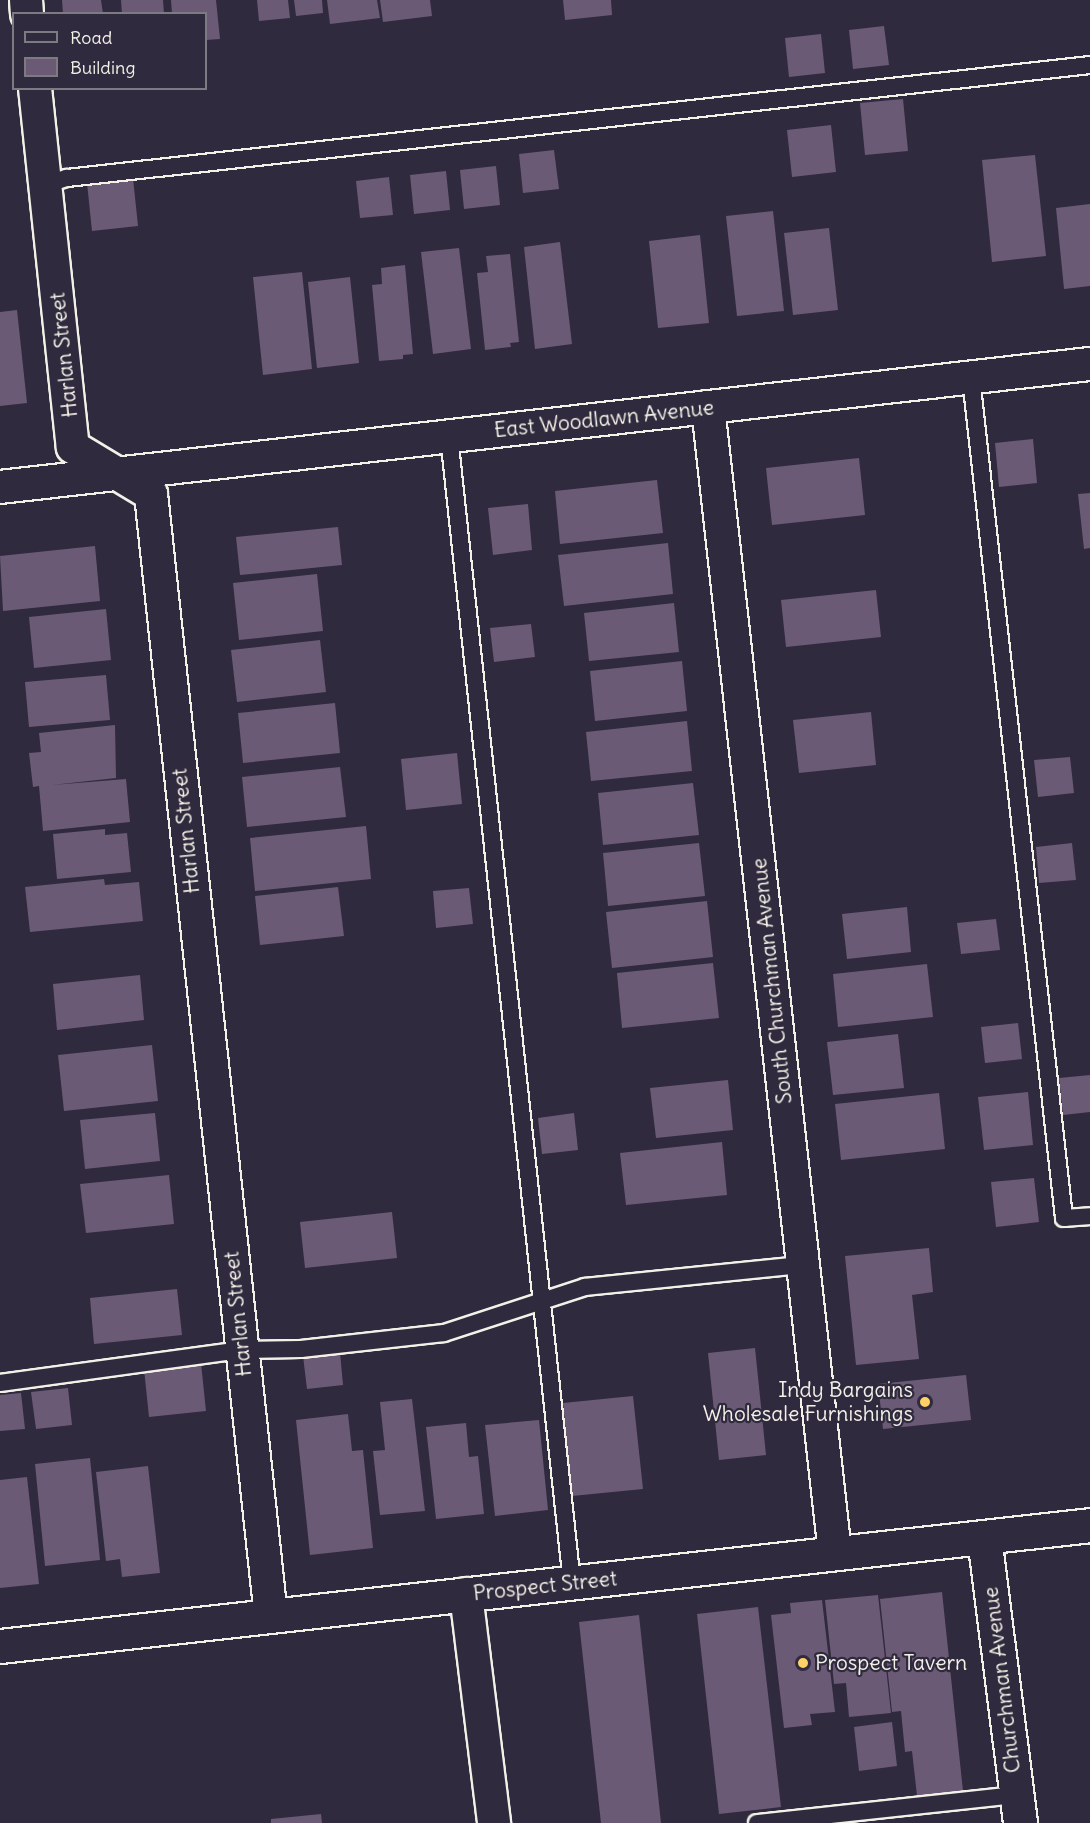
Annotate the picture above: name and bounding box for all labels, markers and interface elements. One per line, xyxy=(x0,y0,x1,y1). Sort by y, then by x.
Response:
legend xyxy=(12,12,207,90)
text: Road xyxy=(70,26,112,49)
text: Building xyxy=(70,56,135,79)
street label: Harlan Street xyxy=(45,291,83,419)
street label: East Woodlawn Avenue xyxy=(493,395,715,443)
street label: Harlan Street xyxy=(167,767,205,895)
street label: South Churchman Avenue xyxy=(747,857,797,1105)
street label: Harlan Street xyxy=(219,1250,257,1378)
place label: Indy Bargains Wholesale Furnishings xyxy=(703,1377,913,1427)
marker: Indy Bargains Wholesale Furnishings xyxy=(918,1395,932,1409)
street label: Prospect Street xyxy=(472,1566,618,1606)
street label: Churchman Avenue xyxy=(978,1586,1026,1774)
place label: Prospect Tavern xyxy=(815,1650,967,1676)
marker: Prospect Tavern xyxy=(796,1656,810,1670)

